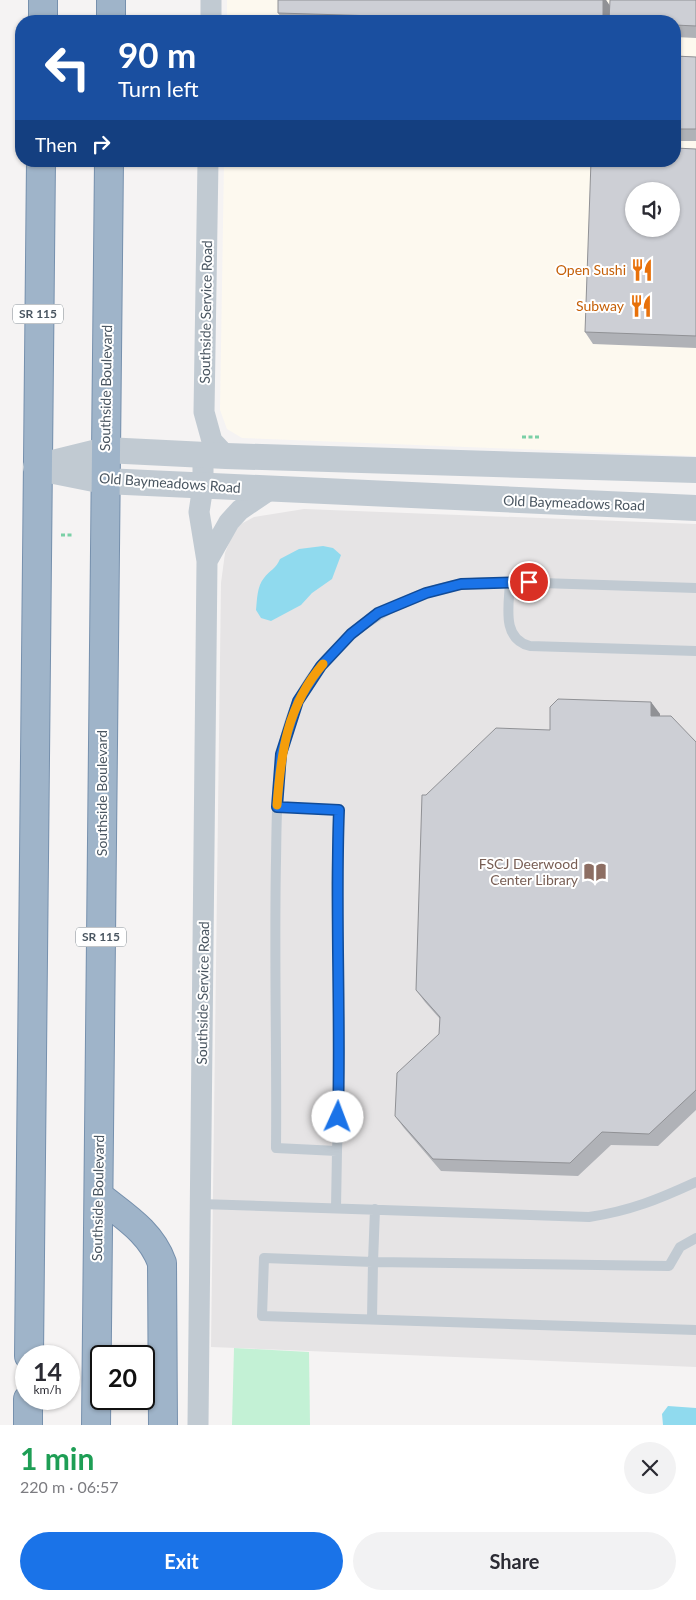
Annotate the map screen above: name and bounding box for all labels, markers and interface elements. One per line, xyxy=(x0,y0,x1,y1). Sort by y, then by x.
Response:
text: 90 m xyxy=(118,33,196,75)
icon: left xyxy=(35,35,100,100)
text: Turn left xyxy=(118,75,199,102)
icon: right xyxy=(87,130,115,158)
text: Then xyxy=(35,133,77,156)
map controls xyxy=(625,182,680,237)
button: sound xyxy=(625,182,680,237)
street label: Southside Service Road xyxy=(196,240,215,384)
restaurant icon: Open Sushi xyxy=(629,257,655,283)
place label: Open Sushi xyxy=(556,261,626,278)
restaurant icon: Subway xyxy=(628,293,654,319)
place label: Subway xyxy=(576,297,625,314)
road number: SR 115 xyxy=(13,304,63,324)
street label: Southside Boulevard xyxy=(96,325,115,451)
street label: Old Baymeadows Road xyxy=(99,469,241,496)
street label: Old Baymeadows Road xyxy=(503,492,645,513)
pin xyxy=(508,561,550,603)
icon: arrive xyxy=(515,568,543,596)
street label: Southside Boulevard xyxy=(93,730,110,856)
place label: FSCJ Deerwood Center Library xyxy=(479,855,579,888)
library icon: FSCJ Deerwood Center Library xyxy=(582,859,608,885)
street label: Southside Service Road xyxy=(193,921,212,1065)
road number: SR 115 xyxy=(76,928,126,946)
position arrow xyxy=(311,1090,363,1142)
street label: Southside Boulevard xyxy=(88,1135,107,1261)
speed limit sign: 20 xyxy=(90,1345,155,1410)
text: 14 xyxy=(33,1356,62,1386)
text: km/h xyxy=(33,1382,62,1397)
text: 1 min xyxy=(20,1440,94,1476)
button: close xyxy=(624,1442,676,1494)
text: 220 m · 06:57 xyxy=(20,1477,119,1496)
button: Exit xyxy=(20,1532,343,1590)
button: Share xyxy=(353,1532,676,1590)

